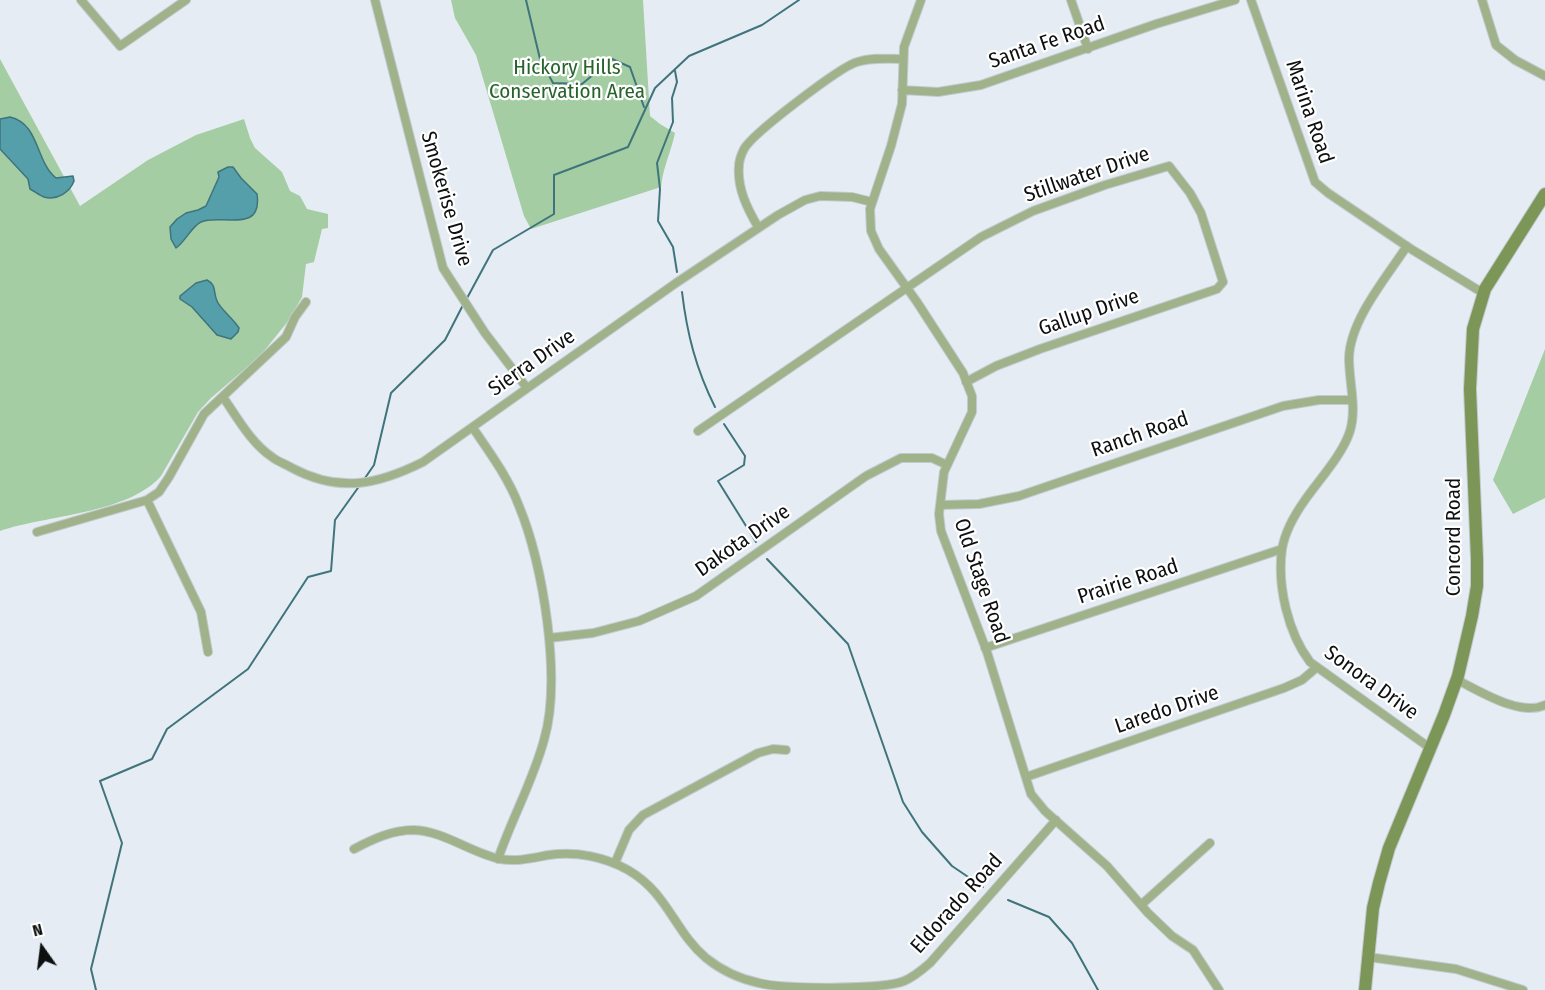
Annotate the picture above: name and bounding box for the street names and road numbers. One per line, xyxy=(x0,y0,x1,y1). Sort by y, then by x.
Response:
street label: Santa Fe Road xyxy=(986,11,1108,75)
street label: Marina Road xyxy=(1280,57,1338,167)
street label: Smokerise Drive xyxy=(415,129,477,269)
street label: Stillwater Drive xyxy=(1021,142,1153,208)
street label: Gallup Drive xyxy=(1035,284,1143,342)
street label: Sierra Drive xyxy=(484,324,580,402)
street label: Ranch Road xyxy=(1088,407,1192,463)
street label: Concord Road xyxy=(1441,478,1467,596)
street label: Dakota Drive xyxy=(691,499,795,583)
street label: Old Stage Road xyxy=(948,515,1014,647)
street label: Prairie Road xyxy=(1075,554,1181,610)
street label: Sonora Drive xyxy=(1319,640,1423,726)
street label: Laredo Drive xyxy=(1112,680,1222,740)
street label: Eldorado Road xyxy=(906,849,1008,959)

